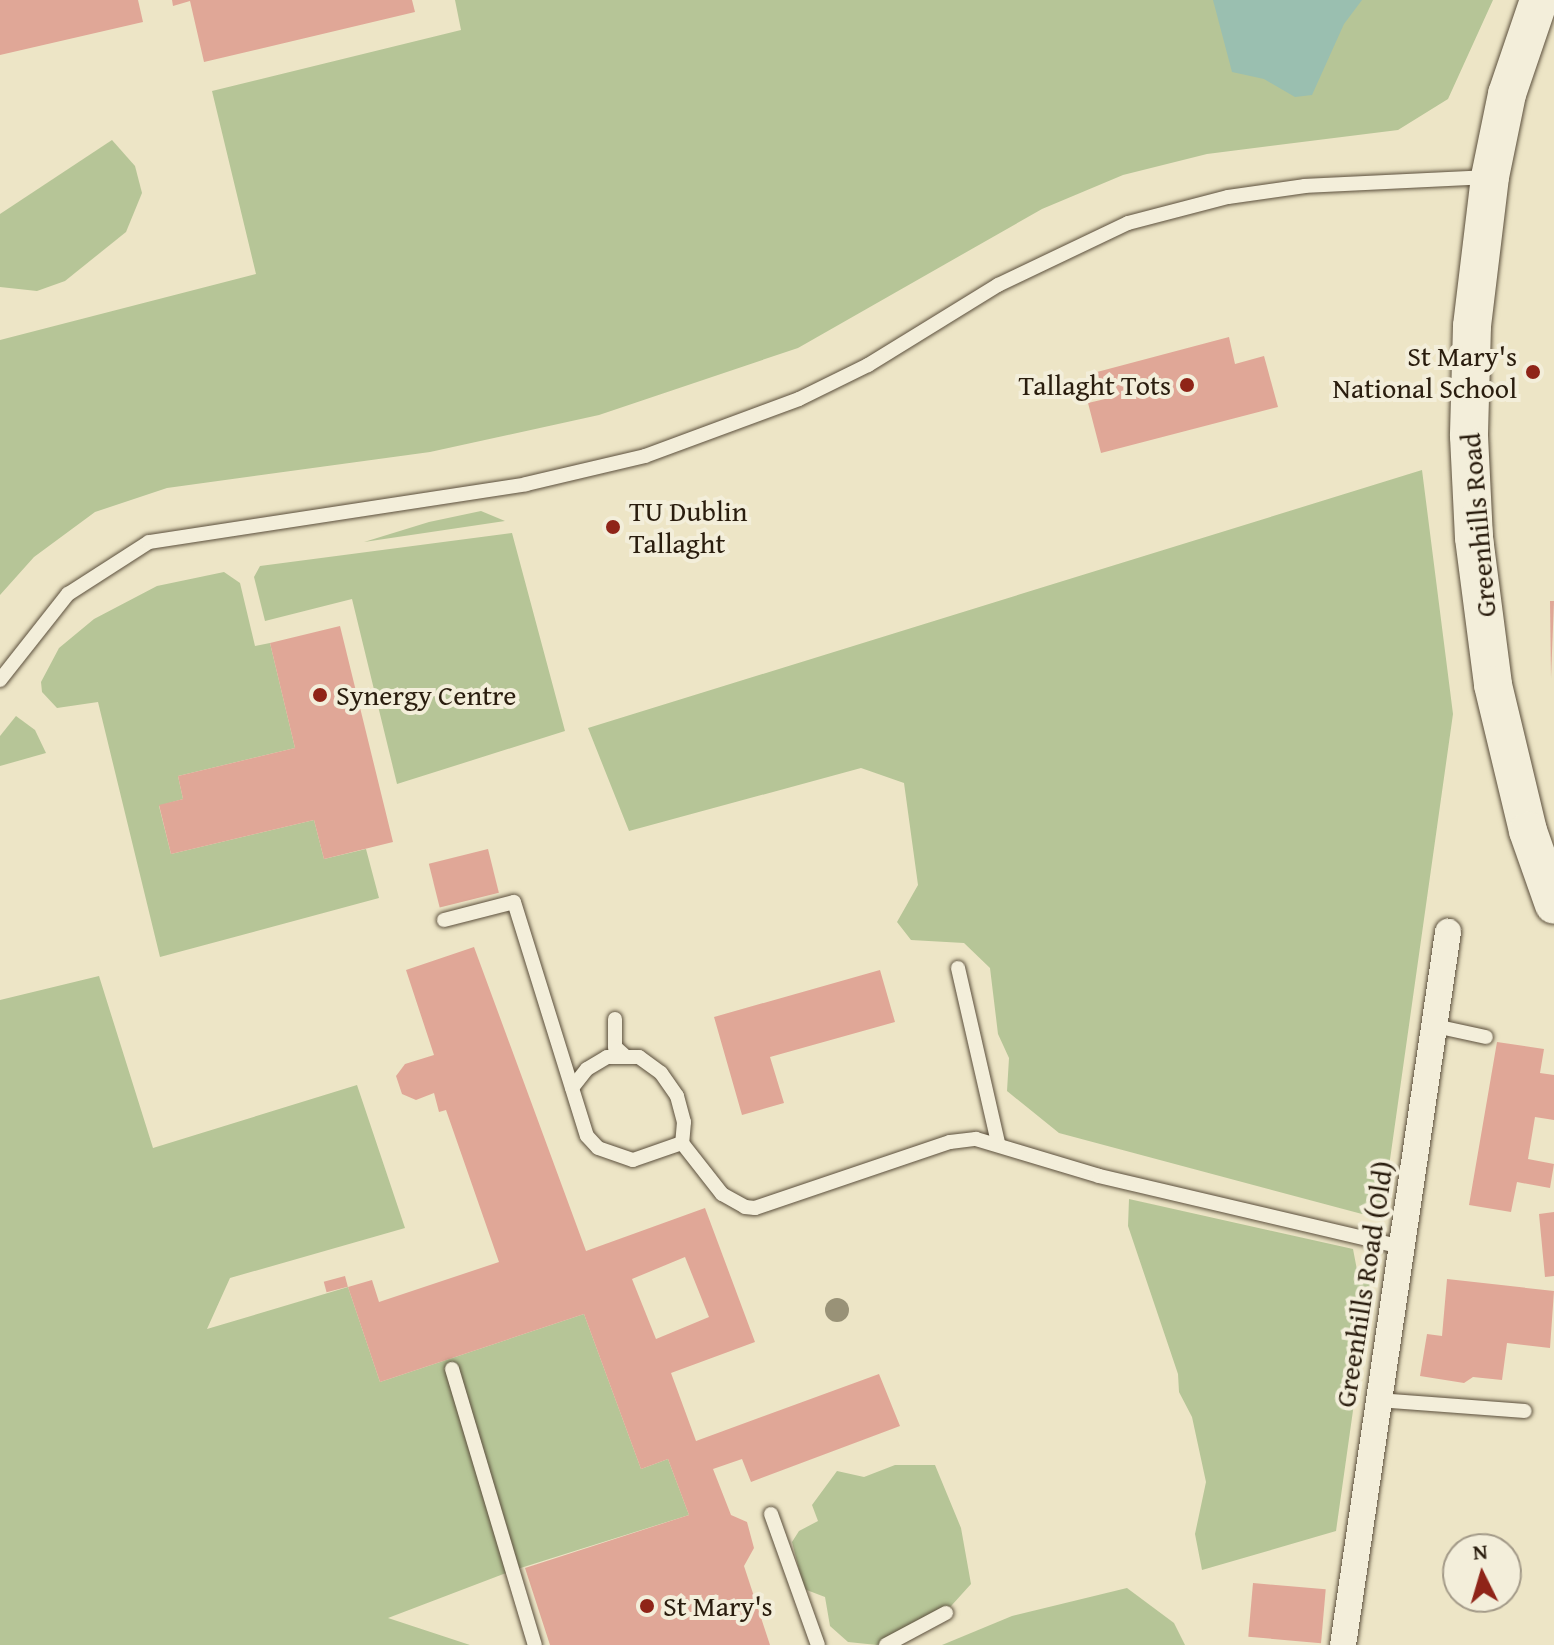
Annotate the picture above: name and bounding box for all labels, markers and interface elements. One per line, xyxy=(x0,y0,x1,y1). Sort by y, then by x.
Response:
place label: St Mary's National School xyxy=(1333,339,1517,405)
marker: St Mary's National School xyxy=(1524,363,1542,381)
place label: Tallaght Tots xyxy=(1019,368,1171,402)
marker: Tallaght Tots xyxy=(1178,376,1196,394)
street label: Greenhills Road xyxy=(1453,431,1503,619)
place label: TU Dublin Tallaght xyxy=(629,494,747,560)
marker: TU Dublin Tallaght xyxy=(604,518,622,536)
place label: Synergy Centre xyxy=(336,678,516,712)
marker: Synergy Centre xyxy=(311,686,329,704)
street label: Greenhills Road (Old) xyxy=(1328,1159,1400,1409)
north arrow xyxy=(1442,1533,1522,1613)
text: N xyxy=(1471,1535,1489,1568)
place label: St Mary's xyxy=(663,1589,773,1623)
marker: St Mary's xyxy=(638,1597,656,1615)

